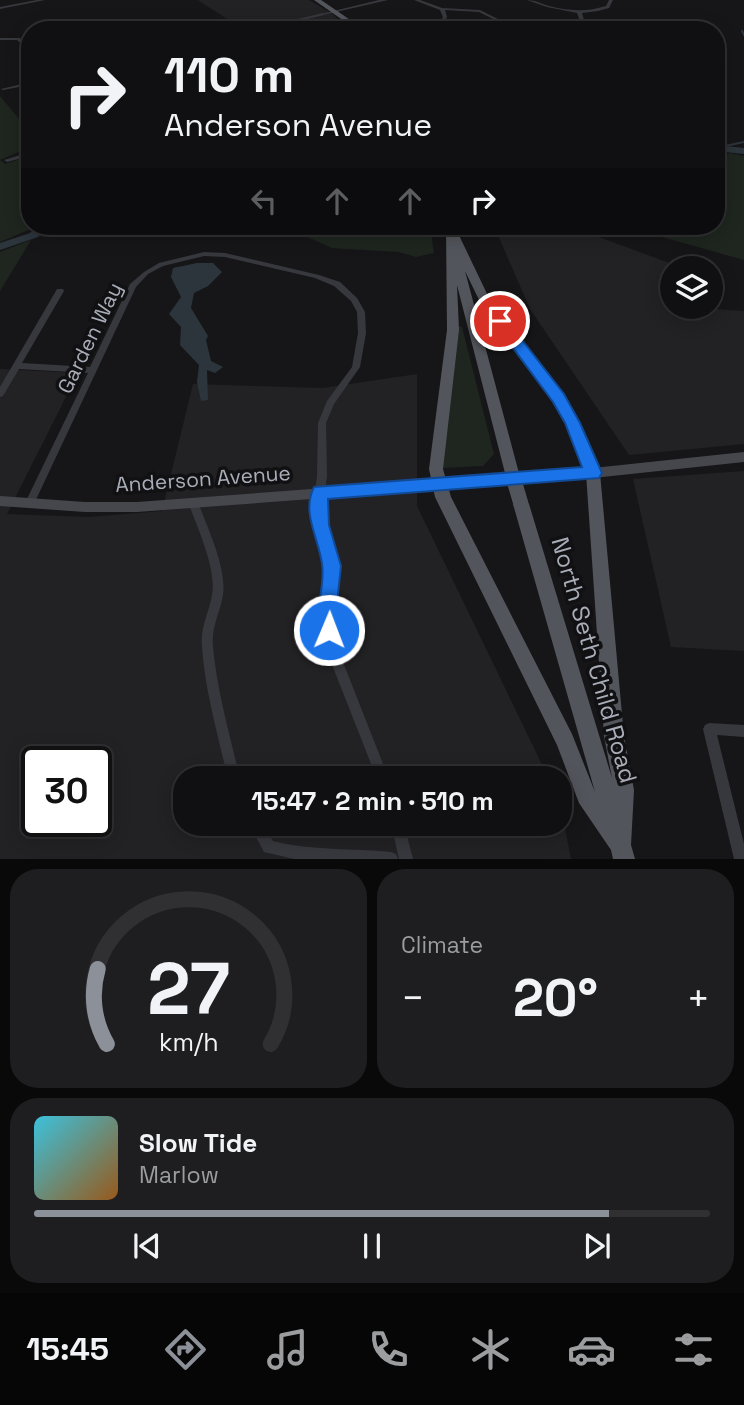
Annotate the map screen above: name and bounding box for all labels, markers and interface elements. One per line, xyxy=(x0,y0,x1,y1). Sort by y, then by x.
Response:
text: 110 m xyxy=(164,44,294,106)
icon: right xyxy=(49,49,140,140)
text: Anderson Avenue xyxy=(164,105,432,145)
icon: left xyxy=(245,182,283,220)
icon: ahead xyxy=(318,182,356,220)
icon: ahead xyxy=(391,182,429,220)
icon: right xyxy=(464,182,502,220)
map controls xyxy=(660,256,723,319)
button: layers xyxy=(660,256,723,319)
street label: Garden Way xyxy=(51,278,128,398)
pin xyxy=(470,291,530,351)
icon: arrive xyxy=(481,302,519,340)
street label: Anderson Avenue xyxy=(114,459,292,498)
street label: North Seth Child Road xyxy=(545,533,644,786)
position arrow xyxy=(292,593,366,667)
speed limit sign: 30 xyxy=(21,746,112,837)
text: 15:47 · 2 min · 510 m xyxy=(251,784,494,818)
text: Climate xyxy=(401,930,483,960)
text: 27 xyxy=(147,943,230,1036)
text: 20° xyxy=(513,965,598,1031)
text: − xyxy=(401,974,425,1022)
text: + xyxy=(686,974,710,1022)
text: km/h xyxy=(159,1026,218,1058)
text: Slow Tide xyxy=(139,1126,257,1160)
text: Marlow xyxy=(139,1160,219,1190)
icon: previous xyxy=(128,1227,166,1265)
icon: pause xyxy=(353,1227,391,1265)
icon: next xyxy=(578,1227,616,1265)
icon: directions xyxy=(161,1325,210,1374)
icon: music xyxy=(263,1325,312,1374)
icon: phone xyxy=(364,1325,413,1374)
icon: climate xyxy=(466,1325,515,1374)
icon: car xyxy=(567,1325,616,1374)
icon: filters xyxy=(669,1325,718,1374)
text: 15:45 xyxy=(26,1329,109,1369)

